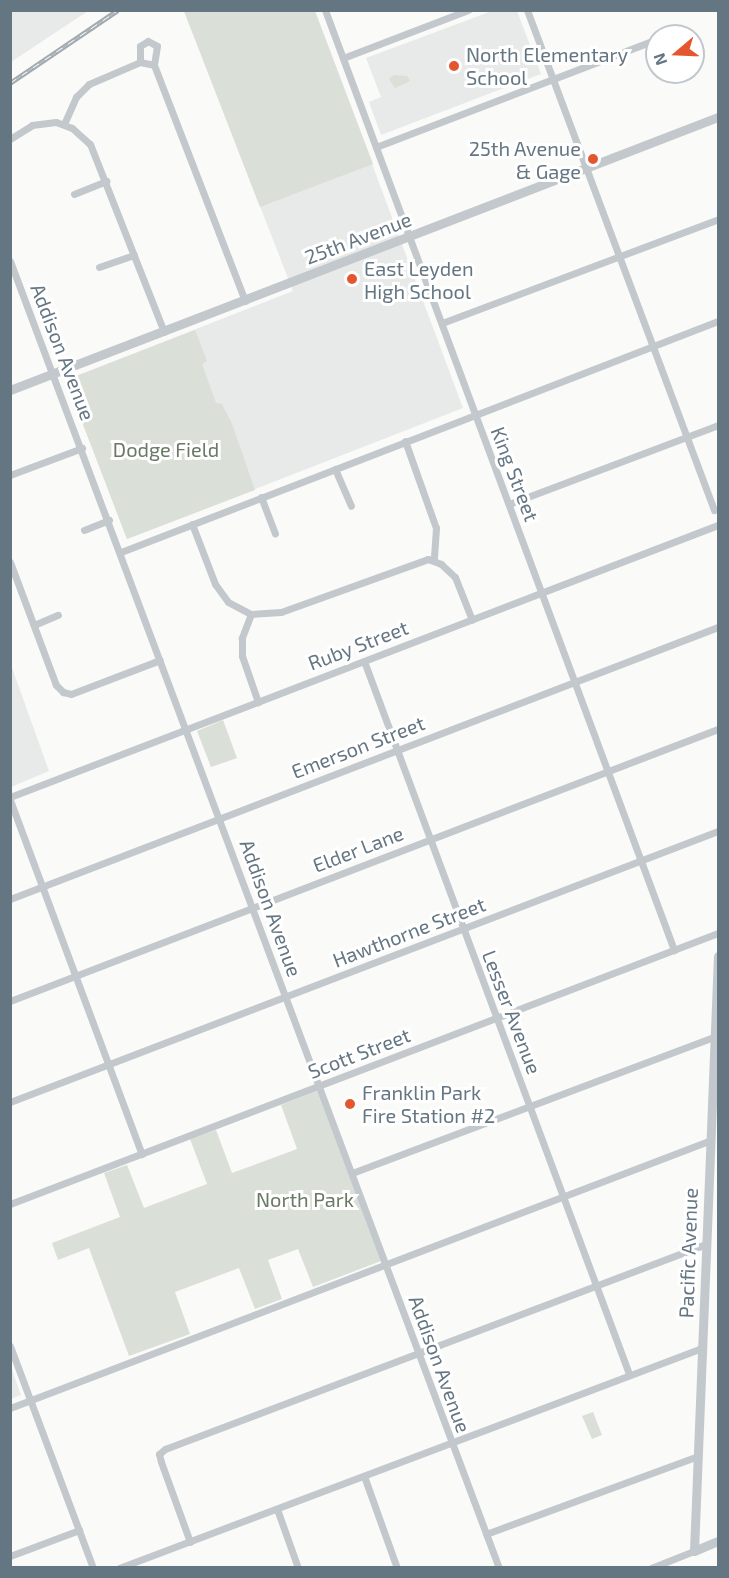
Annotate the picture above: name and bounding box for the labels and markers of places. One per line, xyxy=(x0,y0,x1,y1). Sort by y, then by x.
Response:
place label: North Elementary School xyxy=(466,42,628,89)
marker: North Elementary School xyxy=(447,59,461,73)
place label: 25th Avenue & Gage xyxy=(468,136,581,183)
marker: 25th Avenue & Gage xyxy=(586,152,600,166)
place label: East Leyden High School xyxy=(364,256,474,303)
marker: East Leyden High School xyxy=(345,272,359,286)
place label: Franklin Park Fire Station #2 xyxy=(362,1080,495,1127)
marker: Franklin Park Fire Station #2 xyxy=(343,1097,357,1111)

